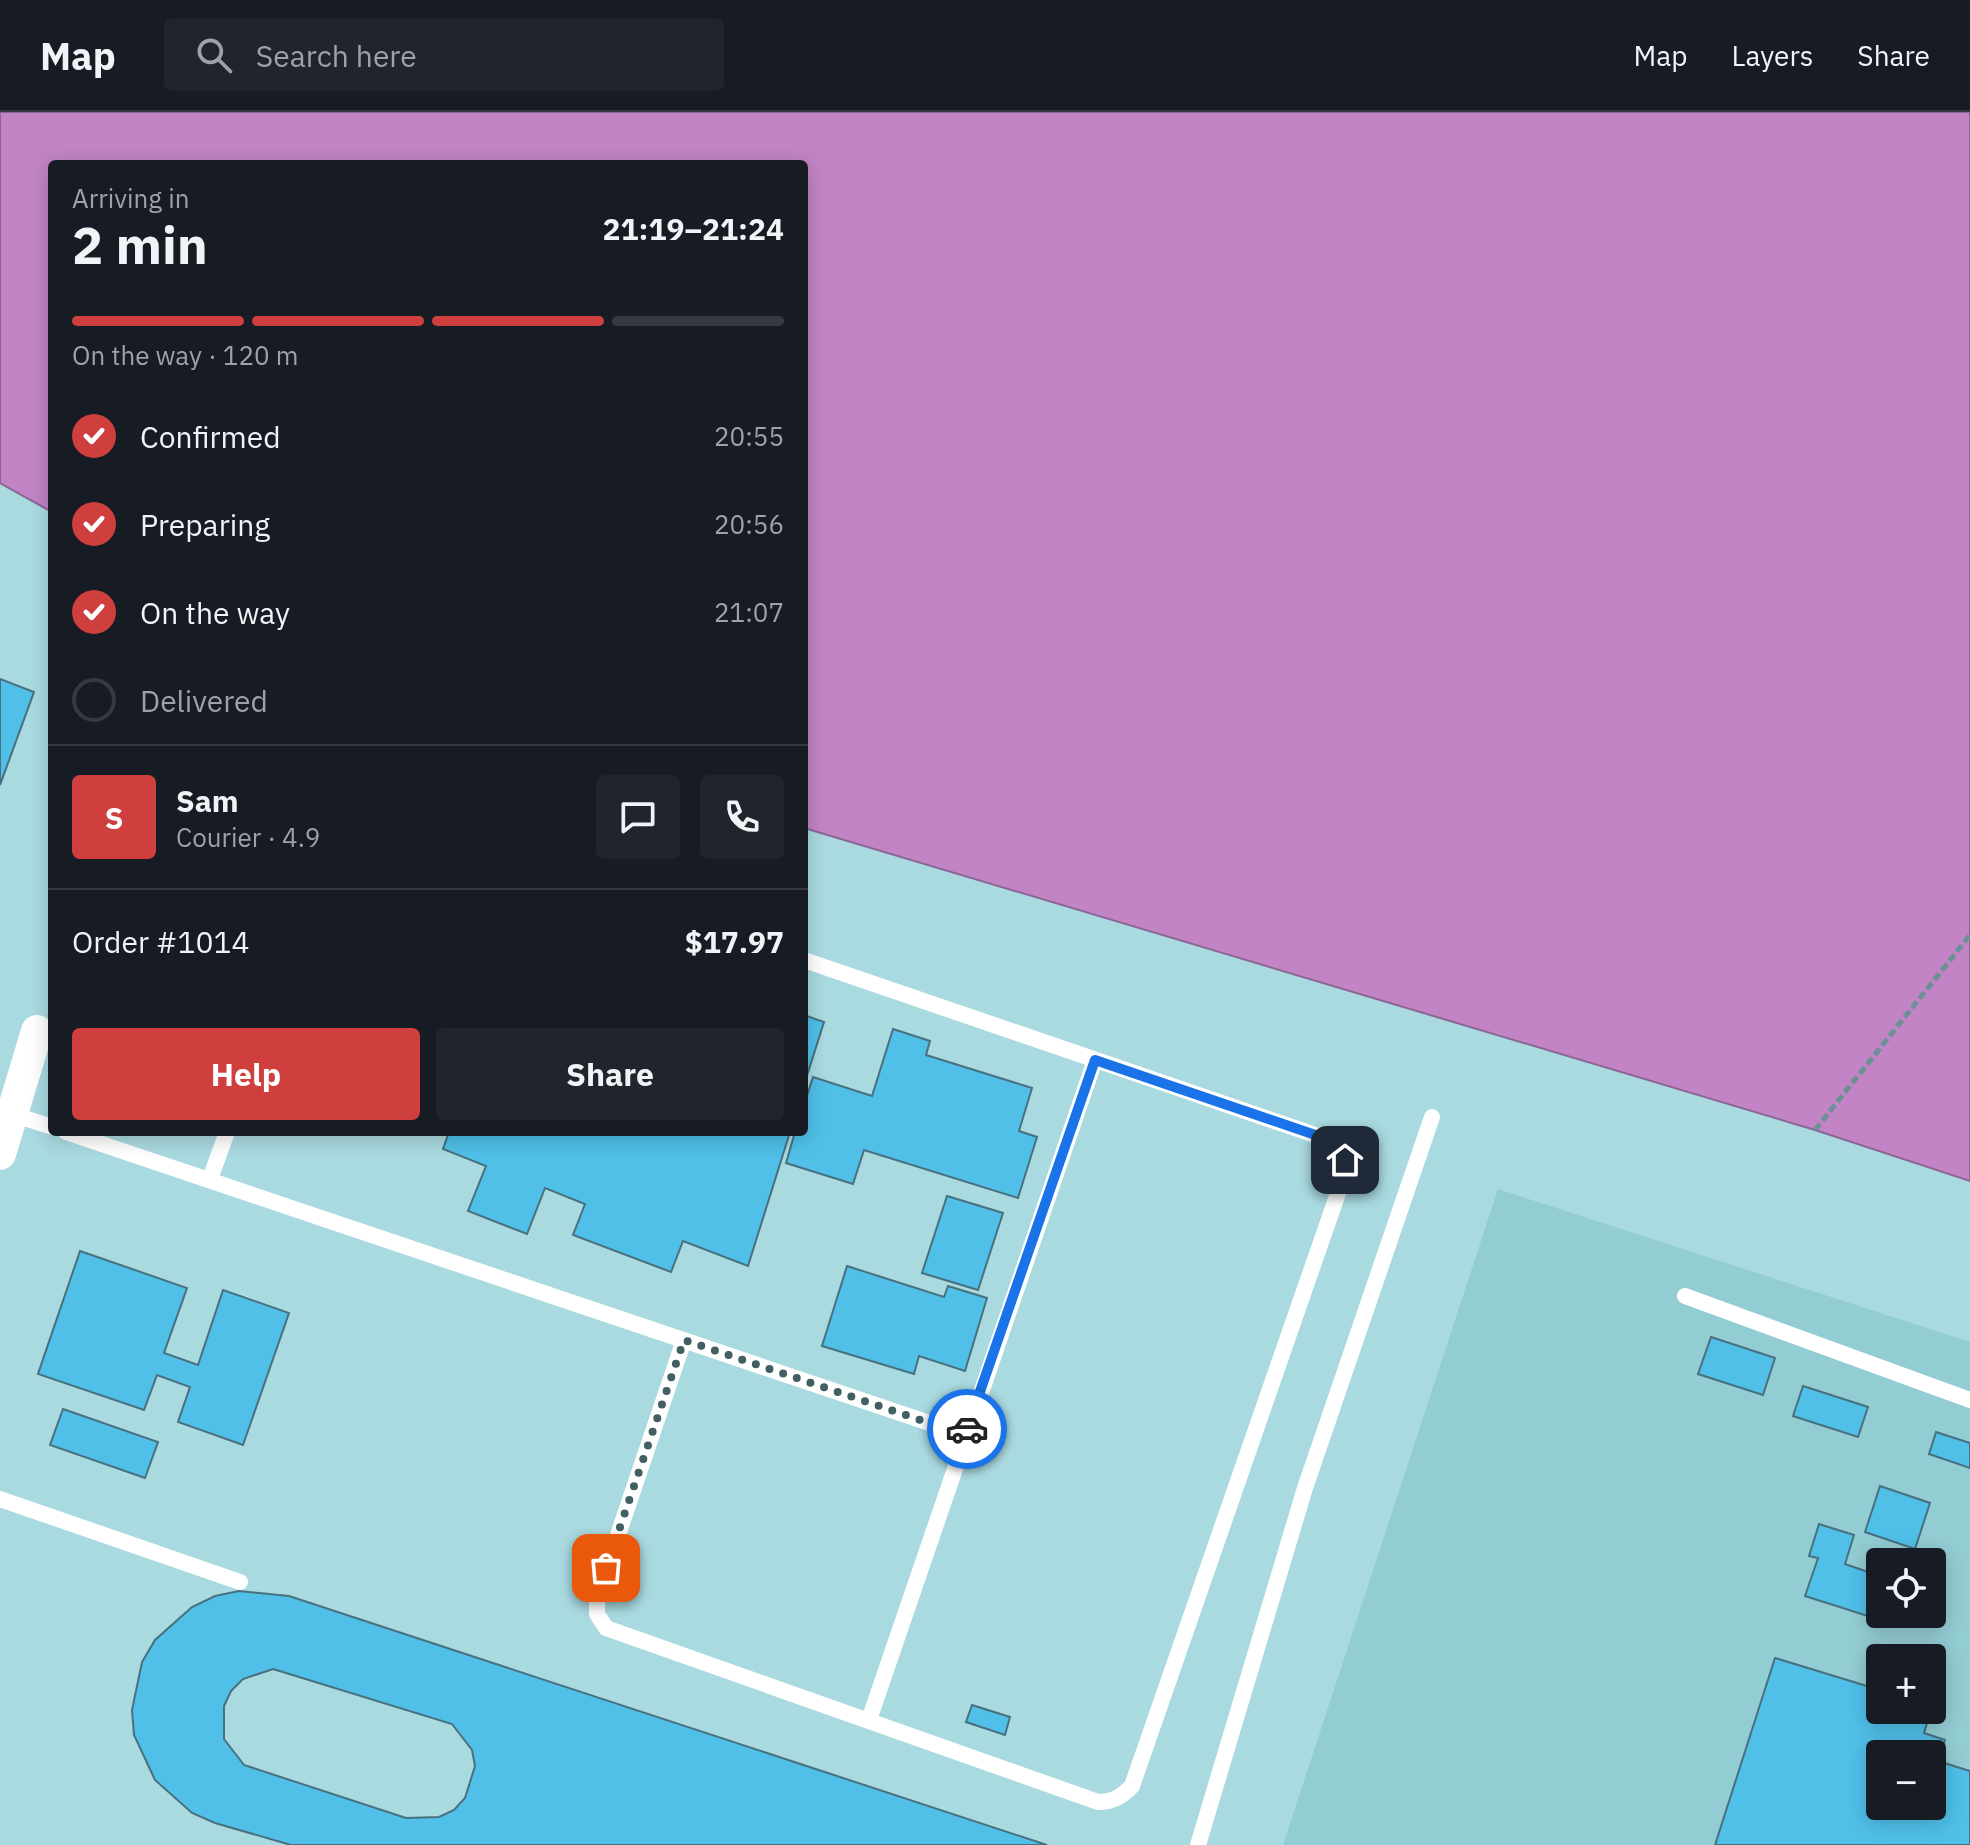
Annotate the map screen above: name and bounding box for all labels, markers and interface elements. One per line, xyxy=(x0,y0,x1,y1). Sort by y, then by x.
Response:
search box xyxy=(164,19,724,91)
text: Map xyxy=(40,31,116,80)
icon: search xyxy=(192,33,236,77)
text: Search here xyxy=(256,36,417,75)
text: Map xyxy=(1633,37,1687,74)
text: Layers xyxy=(1731,37,1813,74)
text: Share xyxy=(1857,37,1930,74)
text: Arriving in xyxy=(72,181,189,215)
text: 21:19–21:24 xyxy=(603,209,784,248)
text: 2 min xyxy=(72,211,208,278)
text: On the way · 120 m xyxy=(72,338,298,372)
icon: check xyxy=(72,414,116,458)
text: Confirmed xyxy=(140,417,281,456)
text: 20:55 xyxy=(714,419,784,453)
icon: check xyxy=(72,502,116,546)
text: Preparing xyxy=(140,505,270,544)
text: 20:56 xyxy=(714,507,784,541)
icon: check xyxy=(72,590,116,634)
text: On the way xyxy=(140,593,290,632)
text: 21:07 xyxy=(714,595,784,629)
text: Delivered xyxy=(140,681,268,720)
button: chat xyxy=(596,775,680,859)
button: phone xyxy=(700,775,784,859)
text: Sam xyxy=(176,781,239,820)
text: S xyxy=(105,798,123,837)
text: Courier · 4.9 xyxy=(176,820,320,854)
text: Order #1014 xyxy=(72,922,249,961)
text: $17.97 xyxy=(685,922,784,961)
button: Help xyxy=(72,1028,420,1120)
button: Share xyxy=(436,1028,784,1120)
pin xyxy=(1311,1126,1379,1194)
icon: home xyxy=(1323,1138,1367,1182)
courier xyxy=(927,1389,1007,1469)
icon: car xyxy=(945,1407,989,1451)
pin xyxy=(572,1534,640,1602)
icon: bag xyxy=(584,1546,628,1590)
map controls xyxy=(1866,1548,1946,1820)
button: locate xyxy=(1866,1548,1946,1628)
button: + xyxy=(1866,1644,1946,1724)
button: − xyxy=(1866,1740,1946,1820)

